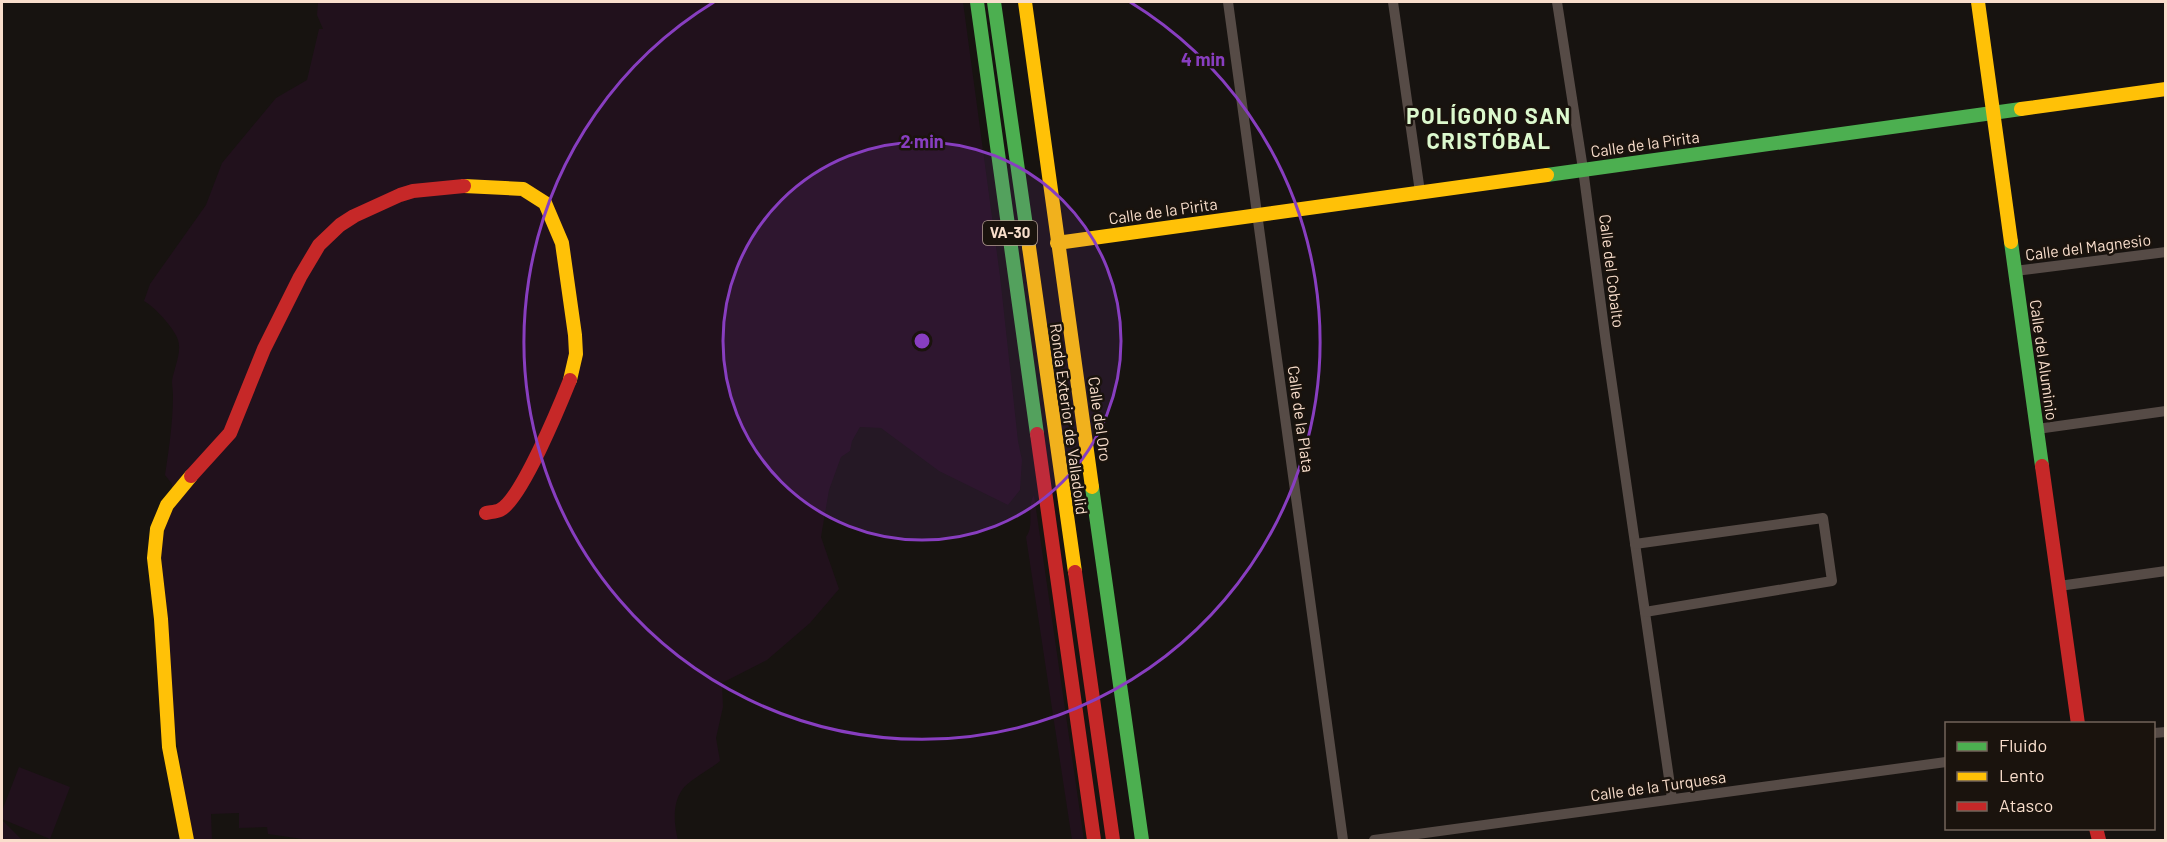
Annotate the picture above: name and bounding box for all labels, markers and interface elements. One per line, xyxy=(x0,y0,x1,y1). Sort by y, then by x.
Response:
text: 4 min xyxy=(1181,48,1225,70)
district label: POLÍGONO SAN CRISTÓBAL xyxy=(1406,102,1572,153)
street label: Calle de la Pirita xyxy=(1589,126,1701,161)
text: 2 min xyxy=(900,130,944,152)
street label: Calle de la Pirita xyxy=(1107,193,1219,228)
street label: Calle del Cobalto xyxy=(1596,213,1629,329)
road number: VA-30 xyxy=(983,221,1037,245)
street label: Calle del Magnesio xyxy=(2024,229,2152,264)
street label: Calle del Aluminio xyxy=(2027,298,2062,422)
street label: Ronda Exterior de Valladolid xyxy=(1047,322,1092,516)
centre of rings xyxy=(912,331,932,351)
street label: Calle de la Plata xyxy=(1285,364,1318,474)
street label: Calle del Oro xyxy=(1085,375,1116,463)
legend xyxy=(1945,722,2155,830)
text: Fluido xyxy=(1999,734,2047,756)
text: Lento xyxy=(1999,764,2045,786)
street label: Calle de la Turquesa xyxy=(1589,767,1727,804)
text: Atasco xyxy=(1999,794,2053,816)

